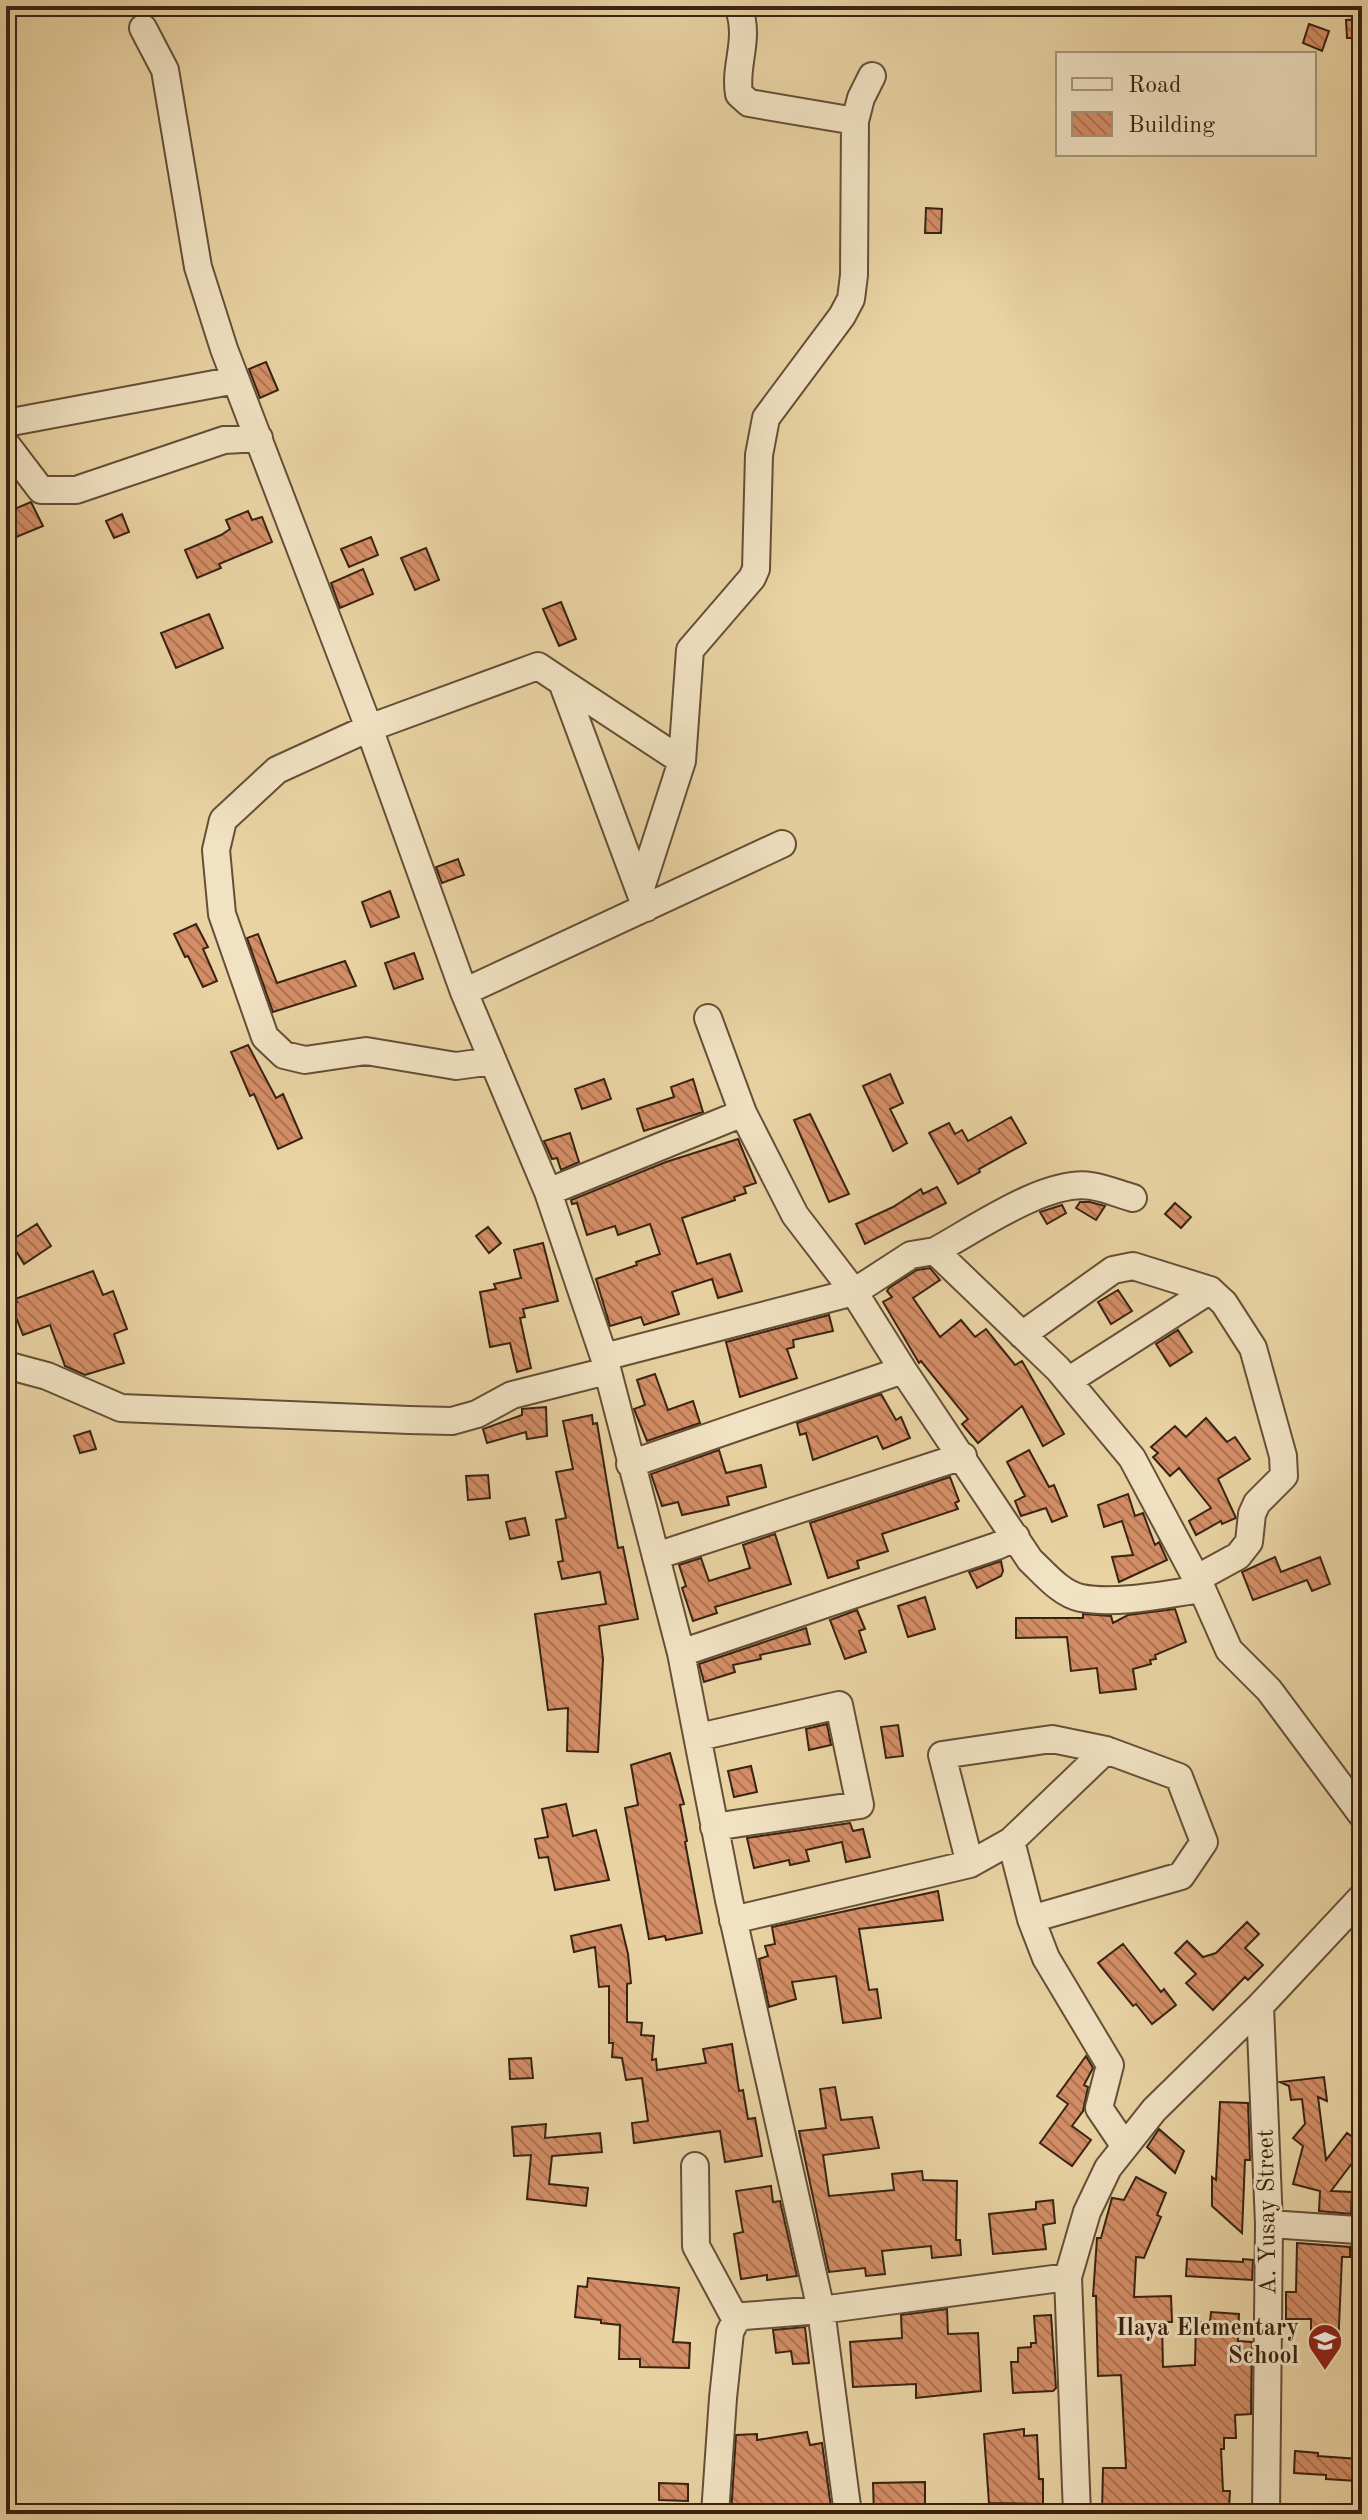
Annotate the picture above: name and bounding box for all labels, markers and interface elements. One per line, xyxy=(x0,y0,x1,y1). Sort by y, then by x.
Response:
legend xyxy=(1056,52,1316,156)
text: Road xyxy=(1128,74,1181,98)
text: Building xyxy=(1128,114,1215,138)
street label: A. Yusay Street xyxy=(1255,2129,1281,2295)
place label: Ilaya Elementary School xyxy=(1116,2317,1299,2369)
school or university icon: Ilaya Elementary School xyxy=(1306,2322,1344,2372)

